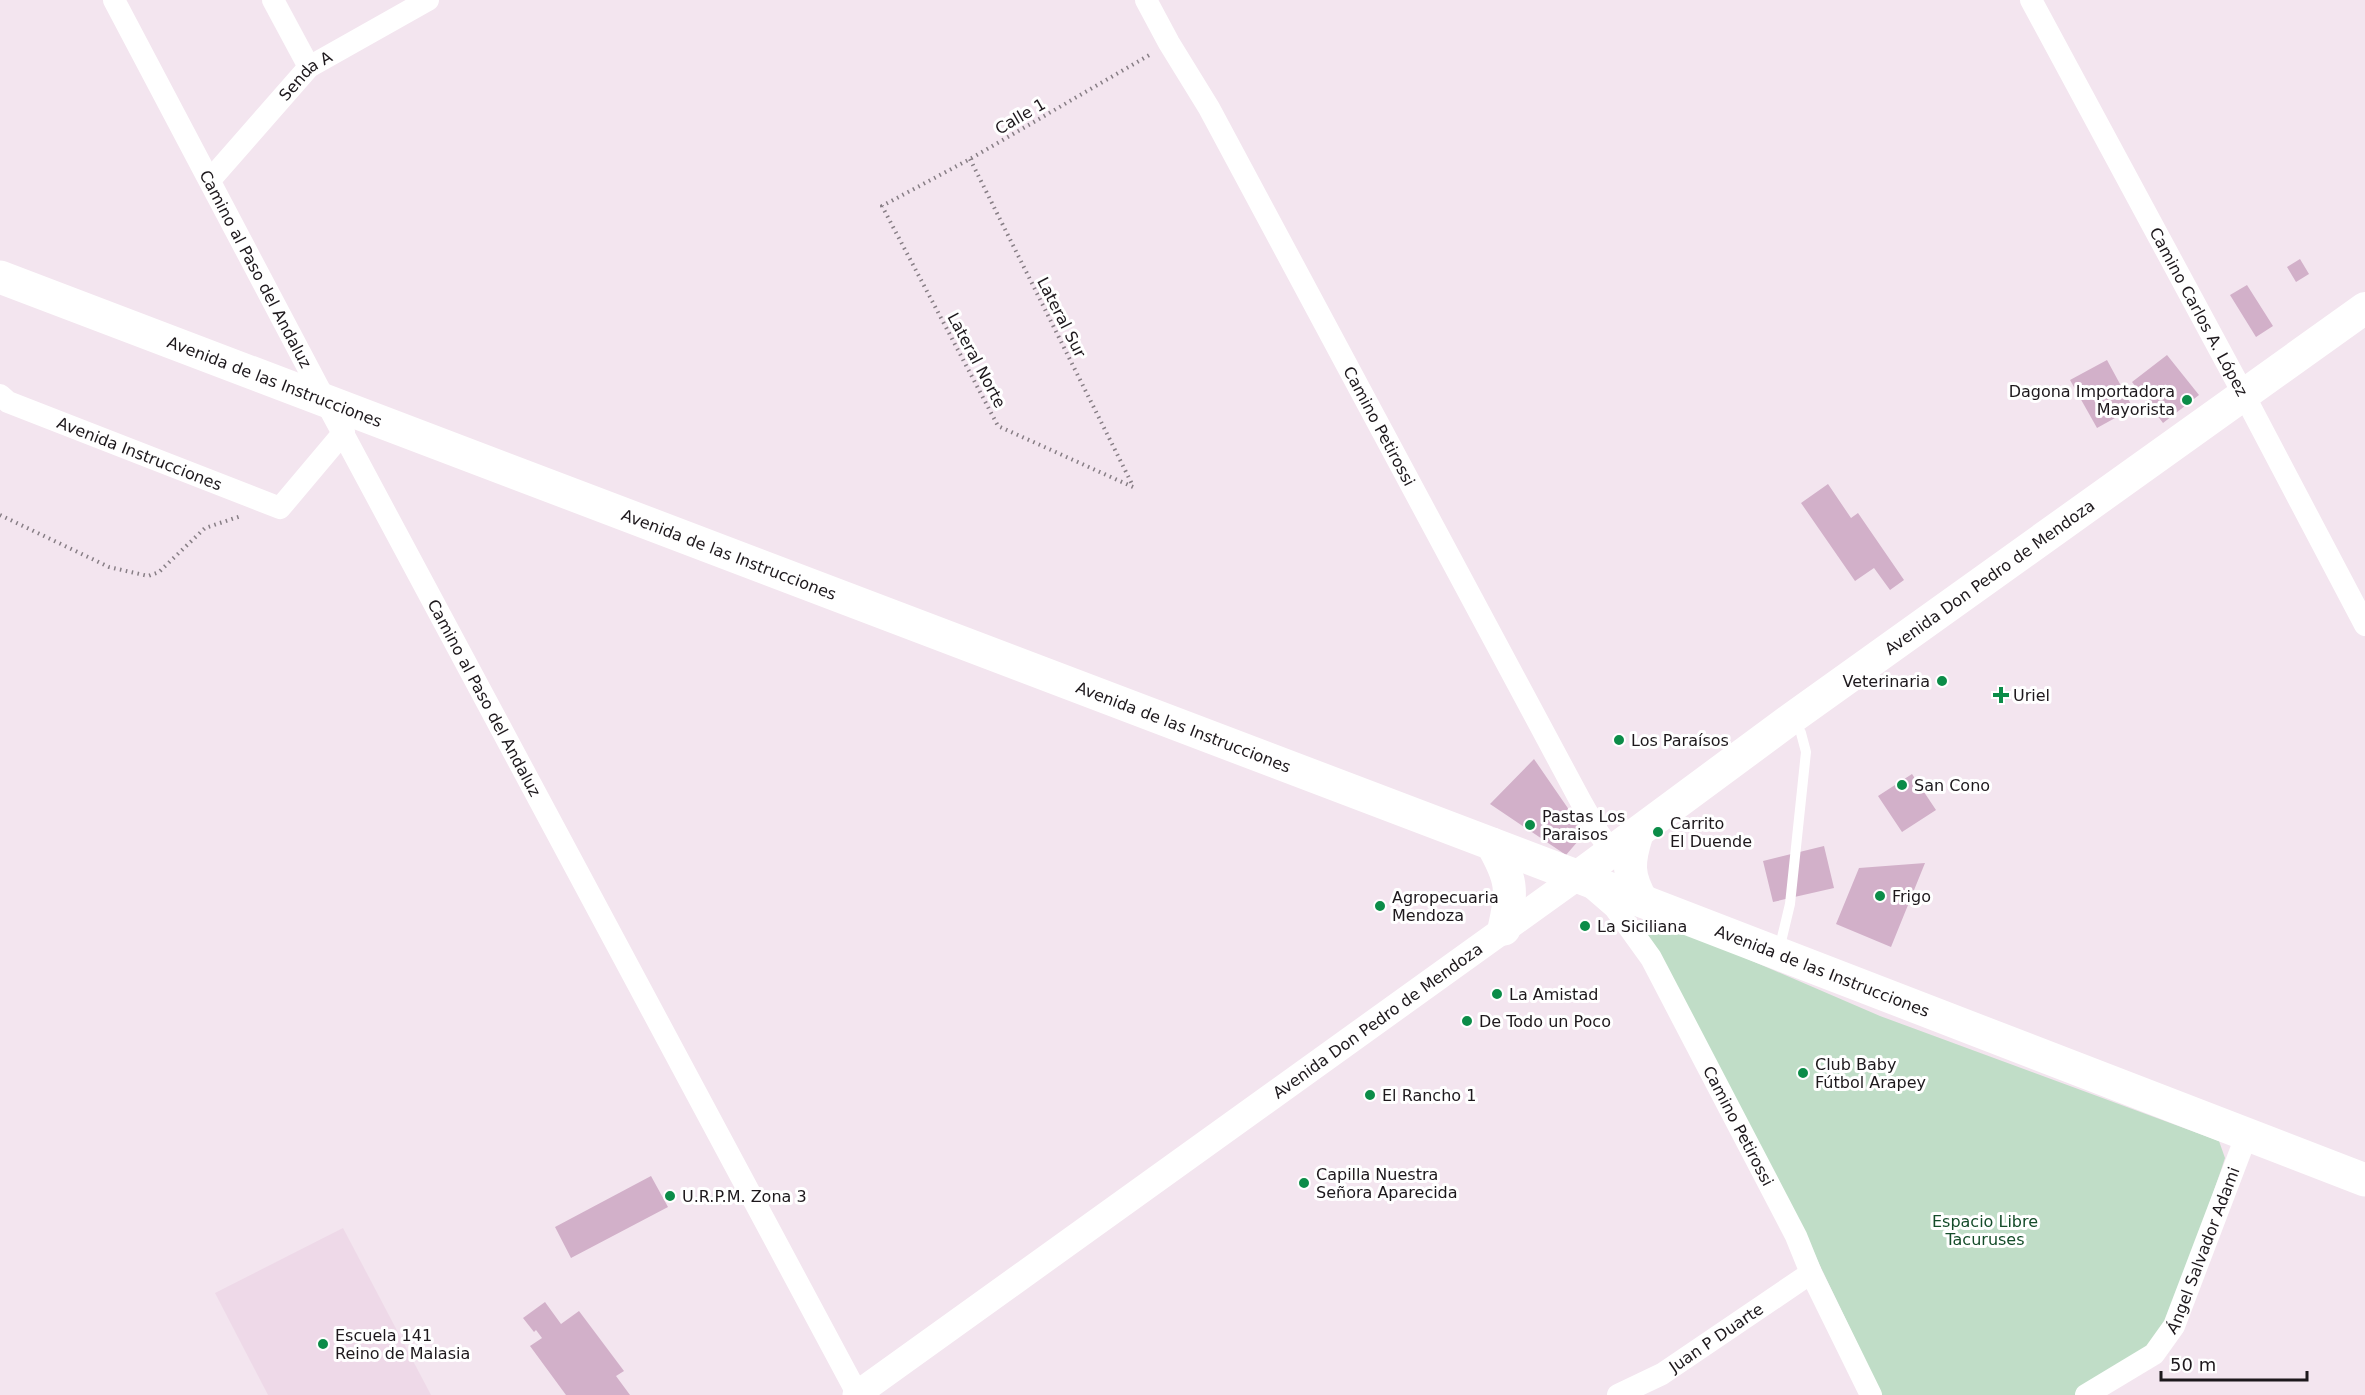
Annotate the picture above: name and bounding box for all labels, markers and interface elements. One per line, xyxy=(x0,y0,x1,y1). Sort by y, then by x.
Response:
street label: Senda A xyxy=(275,47,336,105)
street label: Calle 1 xyxy=(992,94,1049,138)
street label: Camino al Paso del Andaluz xyxy=(195,167,315,371)
street label: Camino Carlos A. López xyxy=(2145,224,2252,400)
street label: Lateral Sur xyxy=(1033,274,1090,361)
street label: Lateral Norte xyxy=(943,309,1010,411)
street label: Avenida de las Instrucciones xyxy=(165,333,385,431)
street label: Camino Petirossi xyxy=(1339,363,1419,489)
place label: Dagona Importadora Mayorista xyxy=(2009,382,2175,419)
marker: Dagona Importadora Mayorista xyxy=(2180,393,2194,407)
street label: Avenida Instrucciones xyxy=(54,413,225,494)
street label: Avenida Don Pedro de Mendoza xyxy=(1881,496,2098,659)
street label: Avenida de las Instrucciones xyxy=(619,505,839,604)
street label: Camino al Paso del Andaluz xyxy=(423,596,545,800)
place label: Veterinaria xyxy=(1843,672,1930,691)
marker: Veterinaria xyxy=(1935,674,1949,688)
street label: Avenida de las Instrucciones xyxy=(1073,678,1293,777)
place label: Uriel xyxy=(2013,686,2050,705)
marker: Uriel xyxy=(1994,688,2008,702)
place label: Los Paraísos xyxy=(1631,731,1729,750)
marker: Los Paraísos xyxy=(1612,733,1626,747)
place label: San Cono xyxy=(1914,776,1990,795)
marker: San Cono xyxy=(1895,778,1909,792)
place label: Pastas Los Paraisos xyxy=(1542,807,1625,844)
place label: Carrito El Duende xyxy=(1670,814,1752,851)
marker: Pastas Los Paraisos xyxy=(1523,818,1537,832)
marker: Carrito El Duende xyxy=(1651,825,1665,839)
place label: Frigo xyxy=(1892,887,1931,906)
place label: Agropecuaria Mendoza xyxy=(1392,888,1499,925)
marker: Frigo xyxy=(1873,889,1887,903)
marker: Agropecuaria Mendoza xyxy=(1373,899,1387,913)
place label: La Siciliana xyxy=(1597,917,1687,936)
marker: La Siciliana xyxy=(1578,919,1592,933)
street label: Avenida de las Instrucciones xyxy=(1712,921,1932,1021)
street label: Avenida Don Pedro de Mendoza xyxy=(1269,939,1486,1103)
place label: La Amistad xyxy=(1509,985,1598,1004)
marker: La Amistad xyxy=(1490,987,1504,1001)
place label: De Todo un Poco xyxy=(1479,1012,1611,1031)
marker: De Todo un Poco xyxy=(1460,1014,1474,1028)
place label: Club Baby Fútbol Arapey xyxy=(1815,1055,1926,1092)
street label: Camino Petirossi xyxy=(1699,1063,1777,1189)
marker: Club Baby Fútbol Arapey xyxy=(1796,1066,1810,1080)
place label: El Rancho 1 xyxy=(1382,1086,1476,1105)
marker: El Rancho 1 xyxy=(1363,1088,1377,1102)
street label: Ángel Salvador Adami xyxy=(2163,1164,2244,1338)
place label: Capilla Nuestra Señora Aparecida xyxy=(1316,1165,1458,1202)
marker: Capilla Nuestra Señora Aparecida xyxy=(1297,1176,1311,1190)
place label: U.R.P.M. Zona 3 xyxy=(682,1187,807,1206)
marker: U.R.P.M. Zona 3 xyxy=(663,1189,677,1203)
park label: Espacio Libre Tacuruses xyxy=(1932,1212,2038,1249)
street label: Juan P Duarte xyxy=(1665,1299,1767,1377)
place label: Escuela 141 Reino de Malasia xyxy=(335,1326,470,1363)
marker: Escuela 141 Reino de Malasia xyxy=(316,1337,330,1351)
scale bar xyxy=(2161,1344,2306,1382)
text: 50 m xyxy=(2170,1354,2216,1375)

